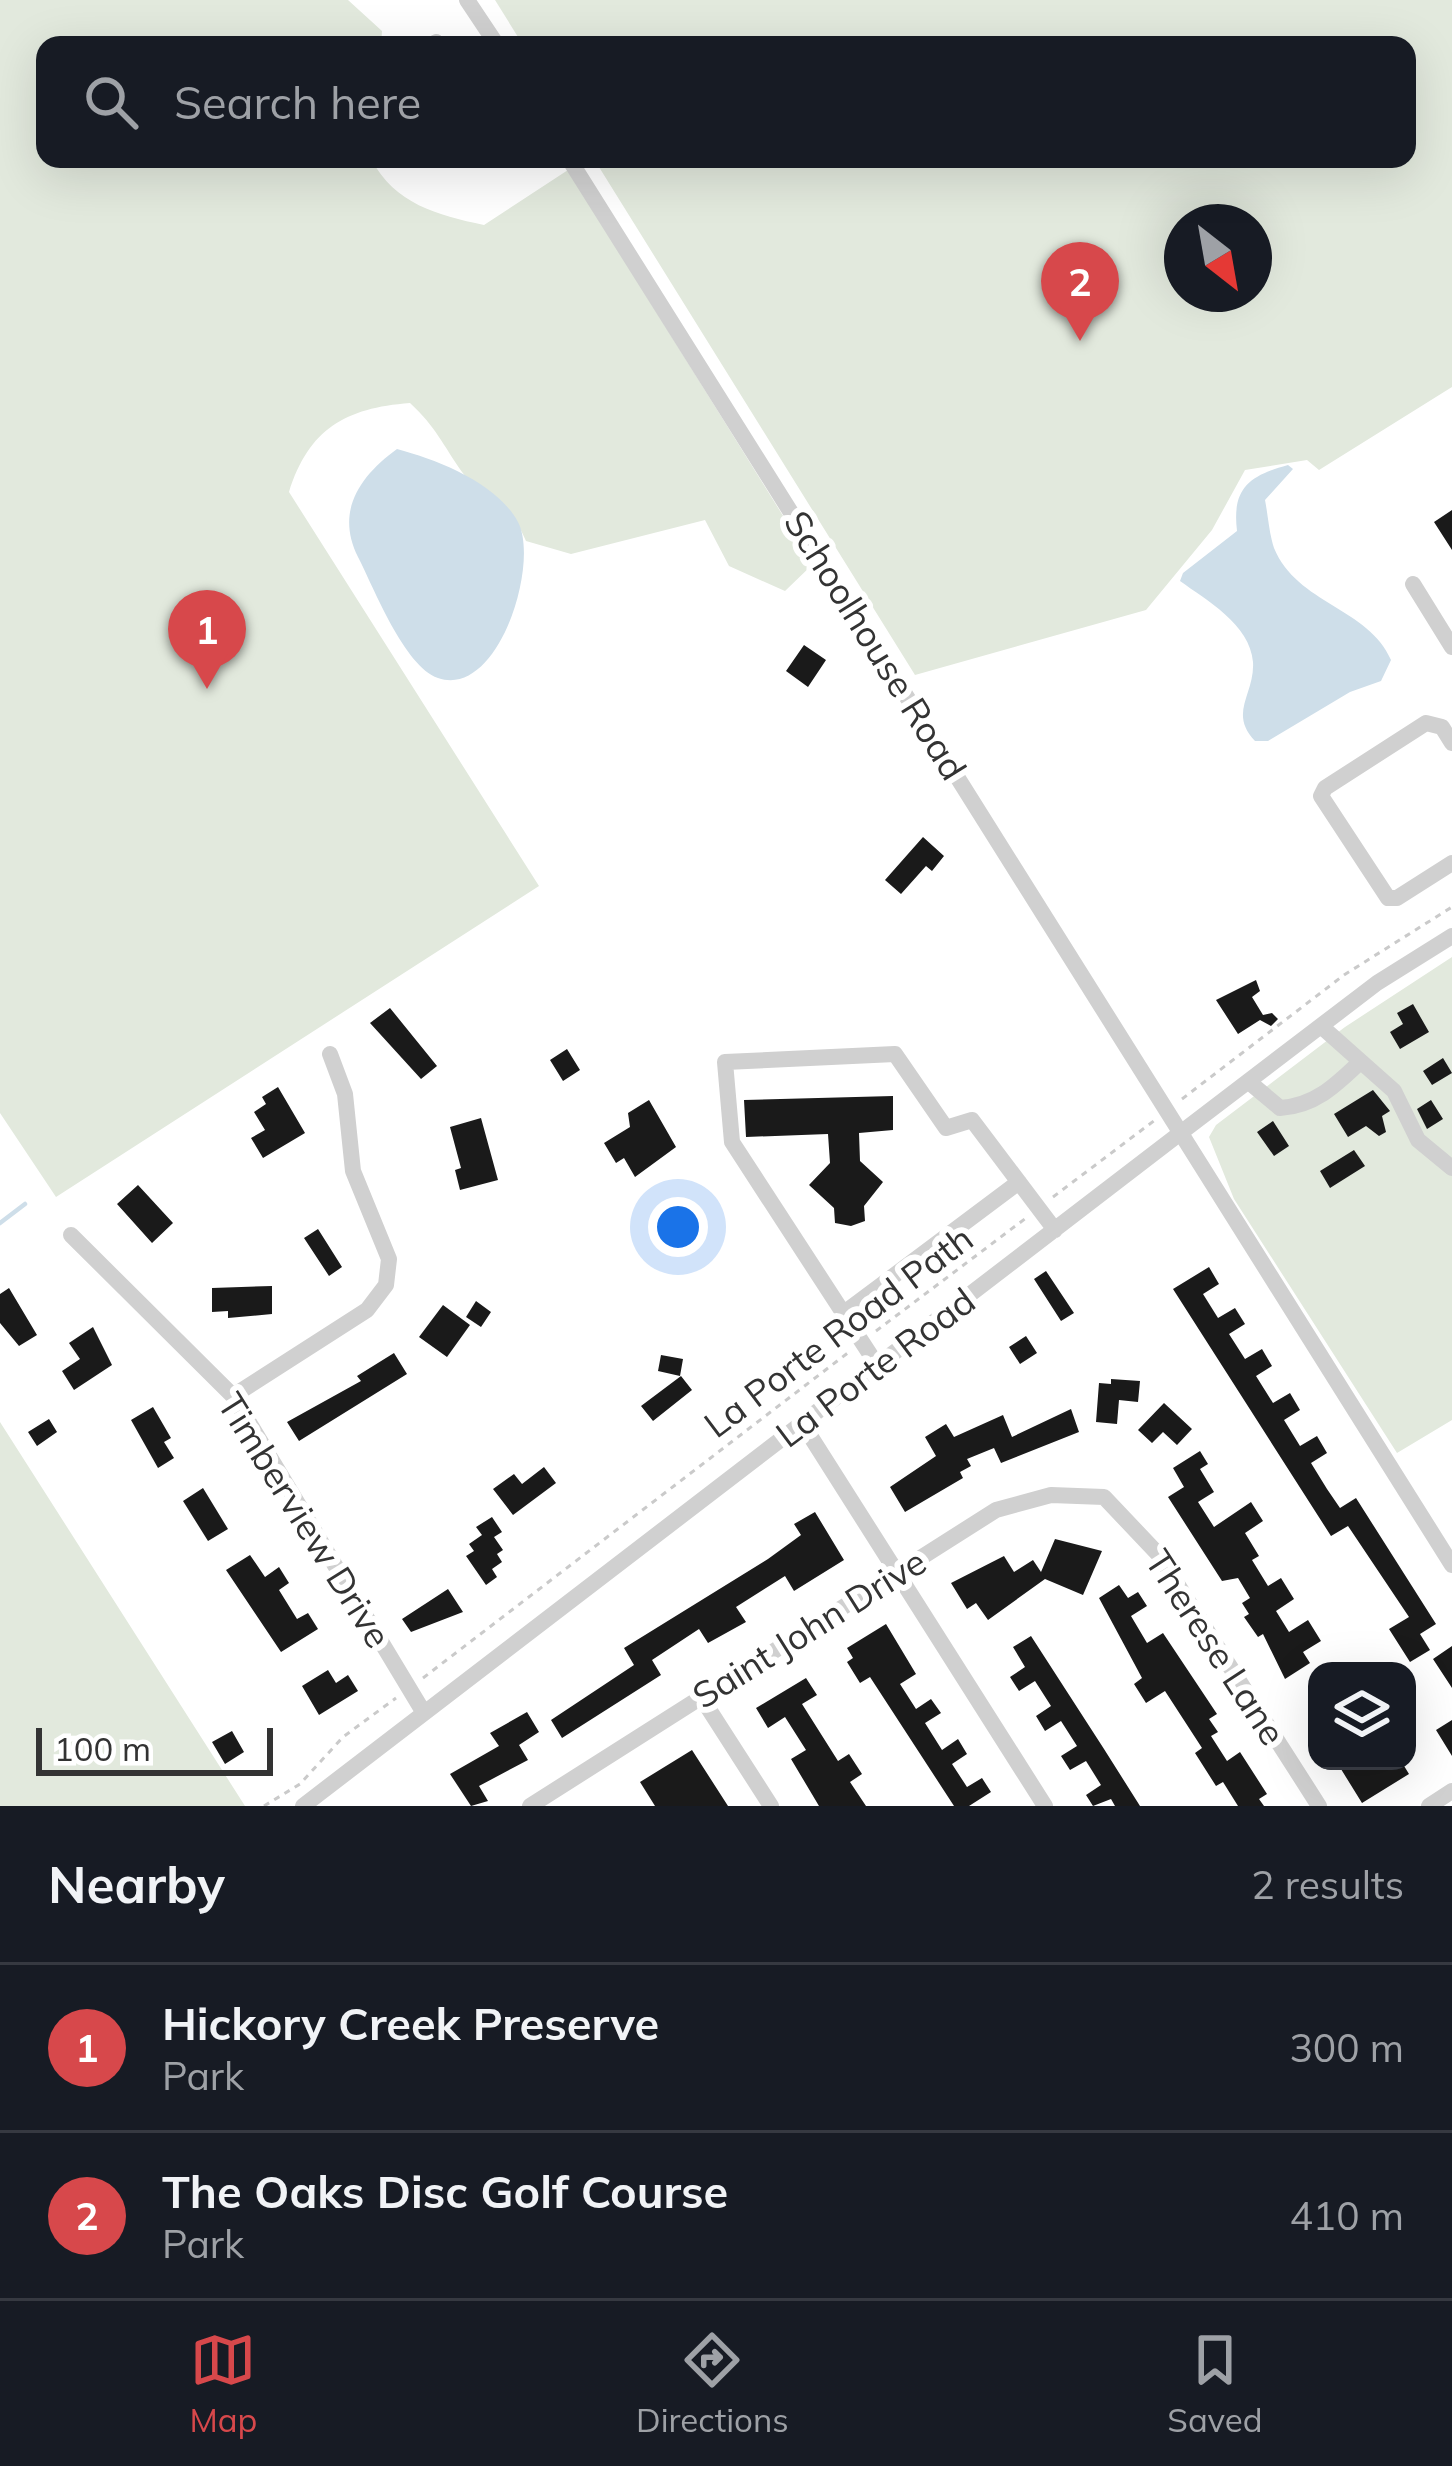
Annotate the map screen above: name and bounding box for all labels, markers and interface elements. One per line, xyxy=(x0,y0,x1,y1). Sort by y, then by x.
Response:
search box xyxy=(36,36,1416,168)
icon: search xyxy=(78,69,144,135)
text: Search here xyxy=(174,74,421,130)
north arrow xyxy=(1164,204,1272,312)
pin: 2 xyxy=(1041,242,1119,341)
street label: Schoolhouse Road xyxy=(775,502,977,788)
pin: 1 xyxy=(168,590,246,689)
your location xyxy=(648,1197,708,1257)
street label: La Porte Road Path xyxy=(695,1216,981,1446)
street label: La Porte Road xyxy=(767,1278,983,1456)
street label: Timberview Drive xyxy=(209,1384,401,1656)
street label: Saint John Drive xyxy=(684,1538,934,1718)
street label: Therese Lane xyxy=(1136,1541,1296,1753)
map controls xyxy=(1308,1662,1416,1770)
button: layers xyxy=(1308,1662,1416,1770)
scale bar xyxy=(36,1722,273,1775)
text: 100 m xyxy=(54,1728,151,1769)
text: Nearby xyxy=(48,1852,225,1916)
text: 2 results xyxy=(1251,1860,1404,1909)
text: Hickory Creek Preserve xyxy=(162,1995,659,2051)
text: 1 xyxy=(75,2023,99,2072)
text: 300 m xyxy=(1289,2023,1404,2072)
text: Park xyxy=(162,2051,244,2100)
text: The Oaks Disc Golf Course xyxy=(162,2163,728,2219)
text: 2 xyxy=(75,2191,99,2240)
text: 410 m xyxy=(1289,2191,1404,2240)
text: Park xyxy=(162,2219,244,2268)
tab: Map xyxy=(189,2327,257,2440)
tab: Directions xyxy=(636,2327,789,2440)
tab: Saved xyxy=(1167,2327,1263,2440)

